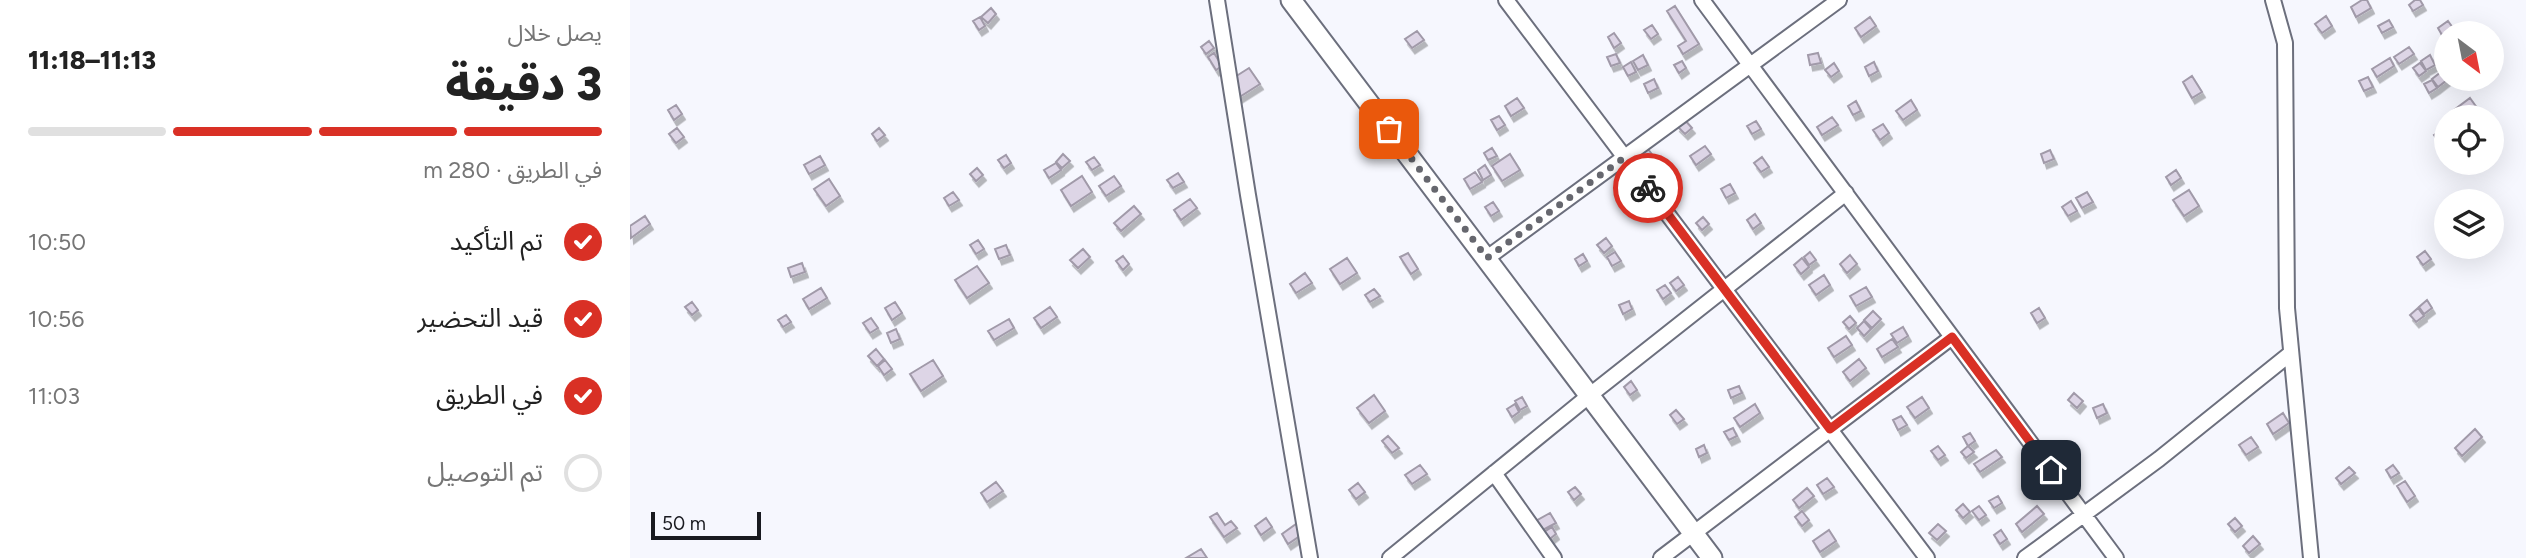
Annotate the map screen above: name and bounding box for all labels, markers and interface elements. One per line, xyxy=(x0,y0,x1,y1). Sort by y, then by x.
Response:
text: يصل خلال xyxy=(508,19,602,47)
north arrow xyxy=(2434,21,2504,91)
map controls xyxy=(2434,21,2504,259)
text: 11:13–11:18 xyxy=(28,44,156,76)
text: 3 دقيقة xyxy=(445,56,602,112)
pin xyxy=(1359,99,1419,159)
button: locate xyxy=(2434,105,2504,175)
icon: bag xyxy=(1370,110,1408,148)
courier xyxy=(1613,153,1683,223)
text: في الطريق · 280 m xyxy=(423,156,602,184)
icon: bike xyxy=(1629,169,1667,207)
button: layers xyxy=(2434,189,2504,259)
icon: check xyxy=(564,223,602,261)
text: تم التأكيد xyxy=(450,225,543,257)
text: 10:50 xyxy=(28,228,86,256)
icon: check xyxy=(564,300,602,338)
text: قيد التحضير xyxy=(418,302,543,334)
text: 10:56 xyxy=(28,305,84,333)
icon: check xyxy=(564,377,602,415)
text: في الطريق xyxy=(436,379,543,411)
text: 11:03 xyxy=(28,382,80,410)
pin xyxy=(2021,440,2081,500)
icon: home xyxy=(2032,451,2070,489)
text: تم التوصيل xyxy=(427,456,543,488)
scale bar xyxy=(651,509,761,541)
text: 50 m xyxy=(662,512,706,535)

